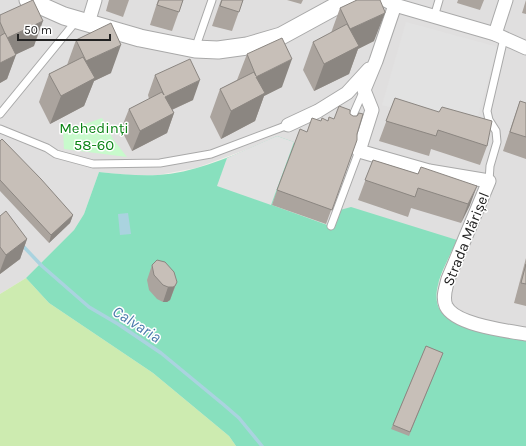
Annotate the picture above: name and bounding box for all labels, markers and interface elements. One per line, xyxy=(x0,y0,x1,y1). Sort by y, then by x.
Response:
scale bar xyxy=(18,16,110,42)
text: 50 m xyxy=(24,23,52,37)
park label: Mehedinți 58-60 xyxy=(59,119,129,154)
street label: Strada Mărișel xyxy=(439,189,493,289)
water label: Calvaria xyxy=(109,301,165,347)

